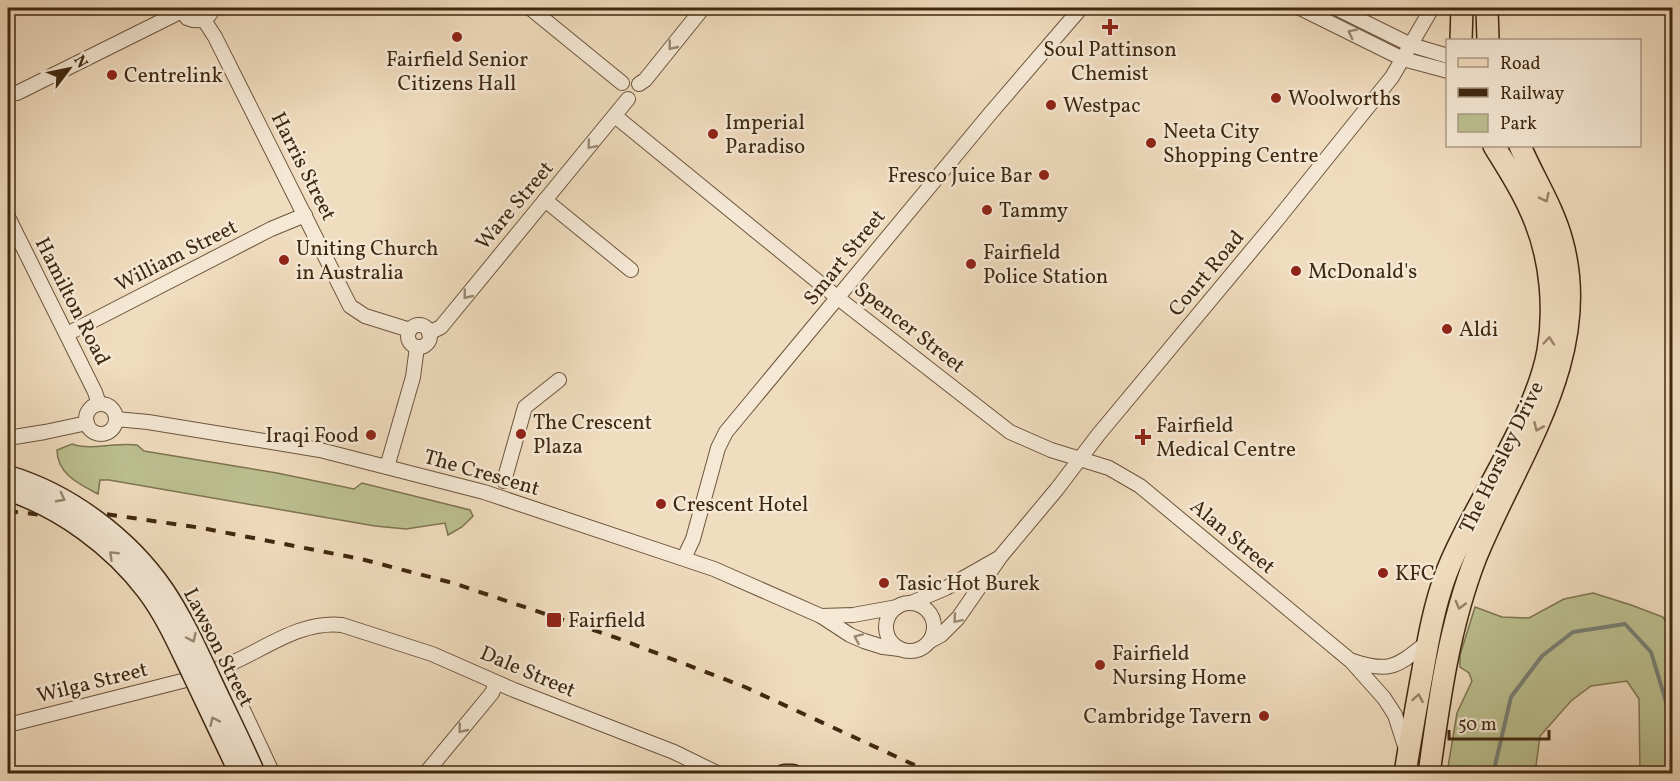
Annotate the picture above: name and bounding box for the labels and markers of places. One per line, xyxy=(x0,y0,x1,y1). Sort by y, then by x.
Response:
marker: Soul Pattinson Chemist xyxy=(1103,20,1117,34)
marker: Fairfield Senior Citizens Hall xyxy=(450,30,464,44)
place label: Soul Pattinson Chemist xyxy=(1043,36,1177,89)
place label: Fairfield Senior Citizens Hall xyxy=(386,46,528,99)
place label: Centrelink xyxy=(124,62,223,91)
marker: Centrelink xyxy=(105,68,119,82)
place label: Woolworths xyxy=(1288,85,1401,114)
marker: Woolworths xyxy=(1269,91,1283,105)
place label: Westpac xyxy=(1063,92,1141,121)
marker: Westpac xyxy=(1044,98,1058,112)
place label: Imperial Paradiso xyxy=(725,109,805,162)
place label: Neeta City Shopping Centre xyxy=(1163,118,1319,171)
marker: Imperial Paradiso xyxy=(706,127,720,141)
marker: Neeta City Shopping Centre xyxy=(1144,136,1158,150)
place label: Fresco Juice Bar xyxy=(887,162,1032,191)
marker: Fresco Juice Bar xyxy=(1037,168,1051,182)
place label: Tammy xyxy=(999,197,1069,226)
marker: Tammy xyxy=(980,203,994,217)
place label: Uniting Church in Australia xyxy=(296,235,438,288)
place label: Fairfield Police Station xyxy=(983,239,1108,292)
marker: Uniting Church in Australia xyxy=(277,253,291,267)
marker: Fairfield Police Station xyxy=(964,257,978,271)
place label: McDonald's xyxy=(1308,258,1417,287)
marker: McDonald's xyxy=(1289,264,1303,278)
place label: Aldi xyxy=(1459,316,1498,345)
marker: Aldi xyxy=(1440,322,1454,336)
place label: The Crescent Plaza xyxy=(533,409,652,462)
place label: Fairfield Medical Centre xyxy=(1156,412,1296,465)
place label: Iraqi Food xyxy=(265,422,359,451)
marker: The Crescent Plaza xyxy=(514,427,528,441)
marker: Iraqi Food xyxy=(364,428,378,442)
marker: Fairfield Medical Centre xyxy=(1134,428,1152,446)
place label: Crescent Hotel xyxy=(673,491,808,520)
marker: Crescent Hotel xyxy=(654,497,668,511)
place label: KFC xyxy=(1395,560,1435,589)
marker: KFC xyxy=(1376,566,1390,580)
place label: Tasic Hot Burek xyxy=(896,570,1041,599)
marker: Tasic Hot Burek xyxy=(877,576,891,590)
place label: Fairfield xyxy=(568,607,646,636)
marker: Fairfield xyxy=(545,611,563,629)
place label: Fairfield Nursing Home xyxy=(1112,640,1247,693)
marker: Fairfield Nursing Home xyxy=(1093,658,1107,672)
place label: Cambridge Tavern xyxy=(1084,703,1252,732)
marker: Cambridge Tavern xyxy=(1257,709,1271,723)

